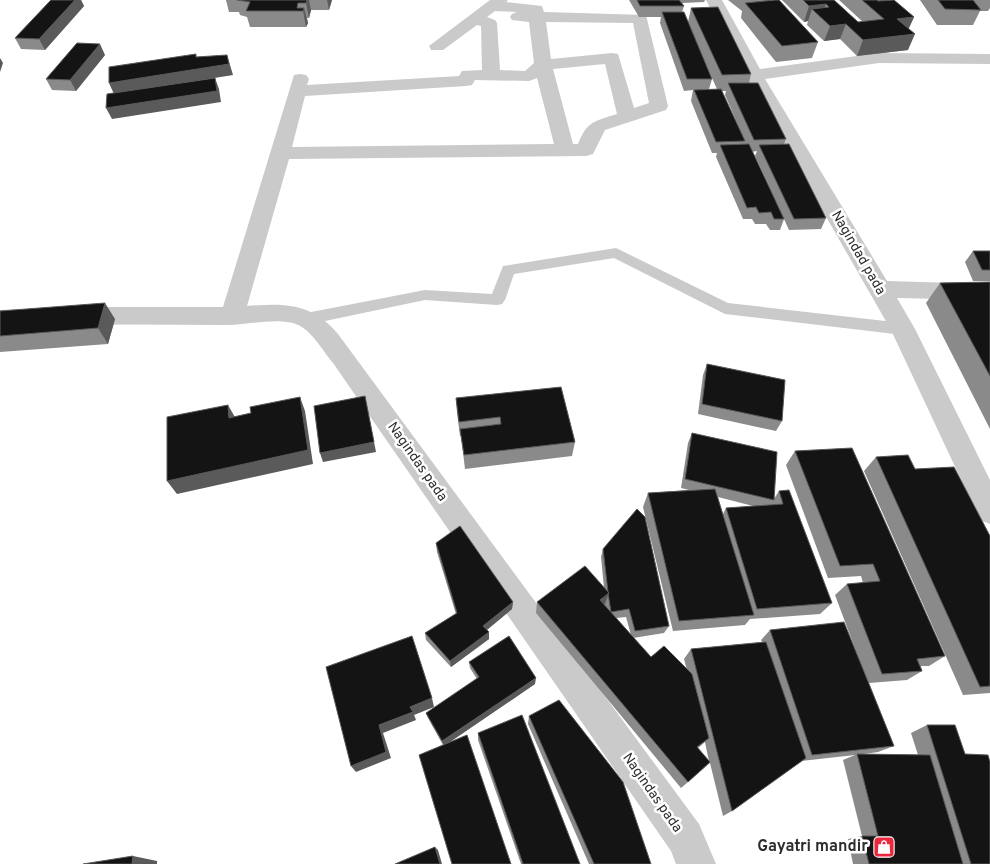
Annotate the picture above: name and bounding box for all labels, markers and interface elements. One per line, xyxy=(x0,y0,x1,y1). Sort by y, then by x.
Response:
street label: Nagindad pada xyxy=(827,208,889,298)
street label: Nagindas pada xyxy=(383,419,451,505)
street label: Nagindas pada xyxy=(618,750,686,836)
shop icon: Gayatri mandir xyxy=(872,835,896,859)
place label: Gayatri mandir xyxy=(757,837,868,857)

